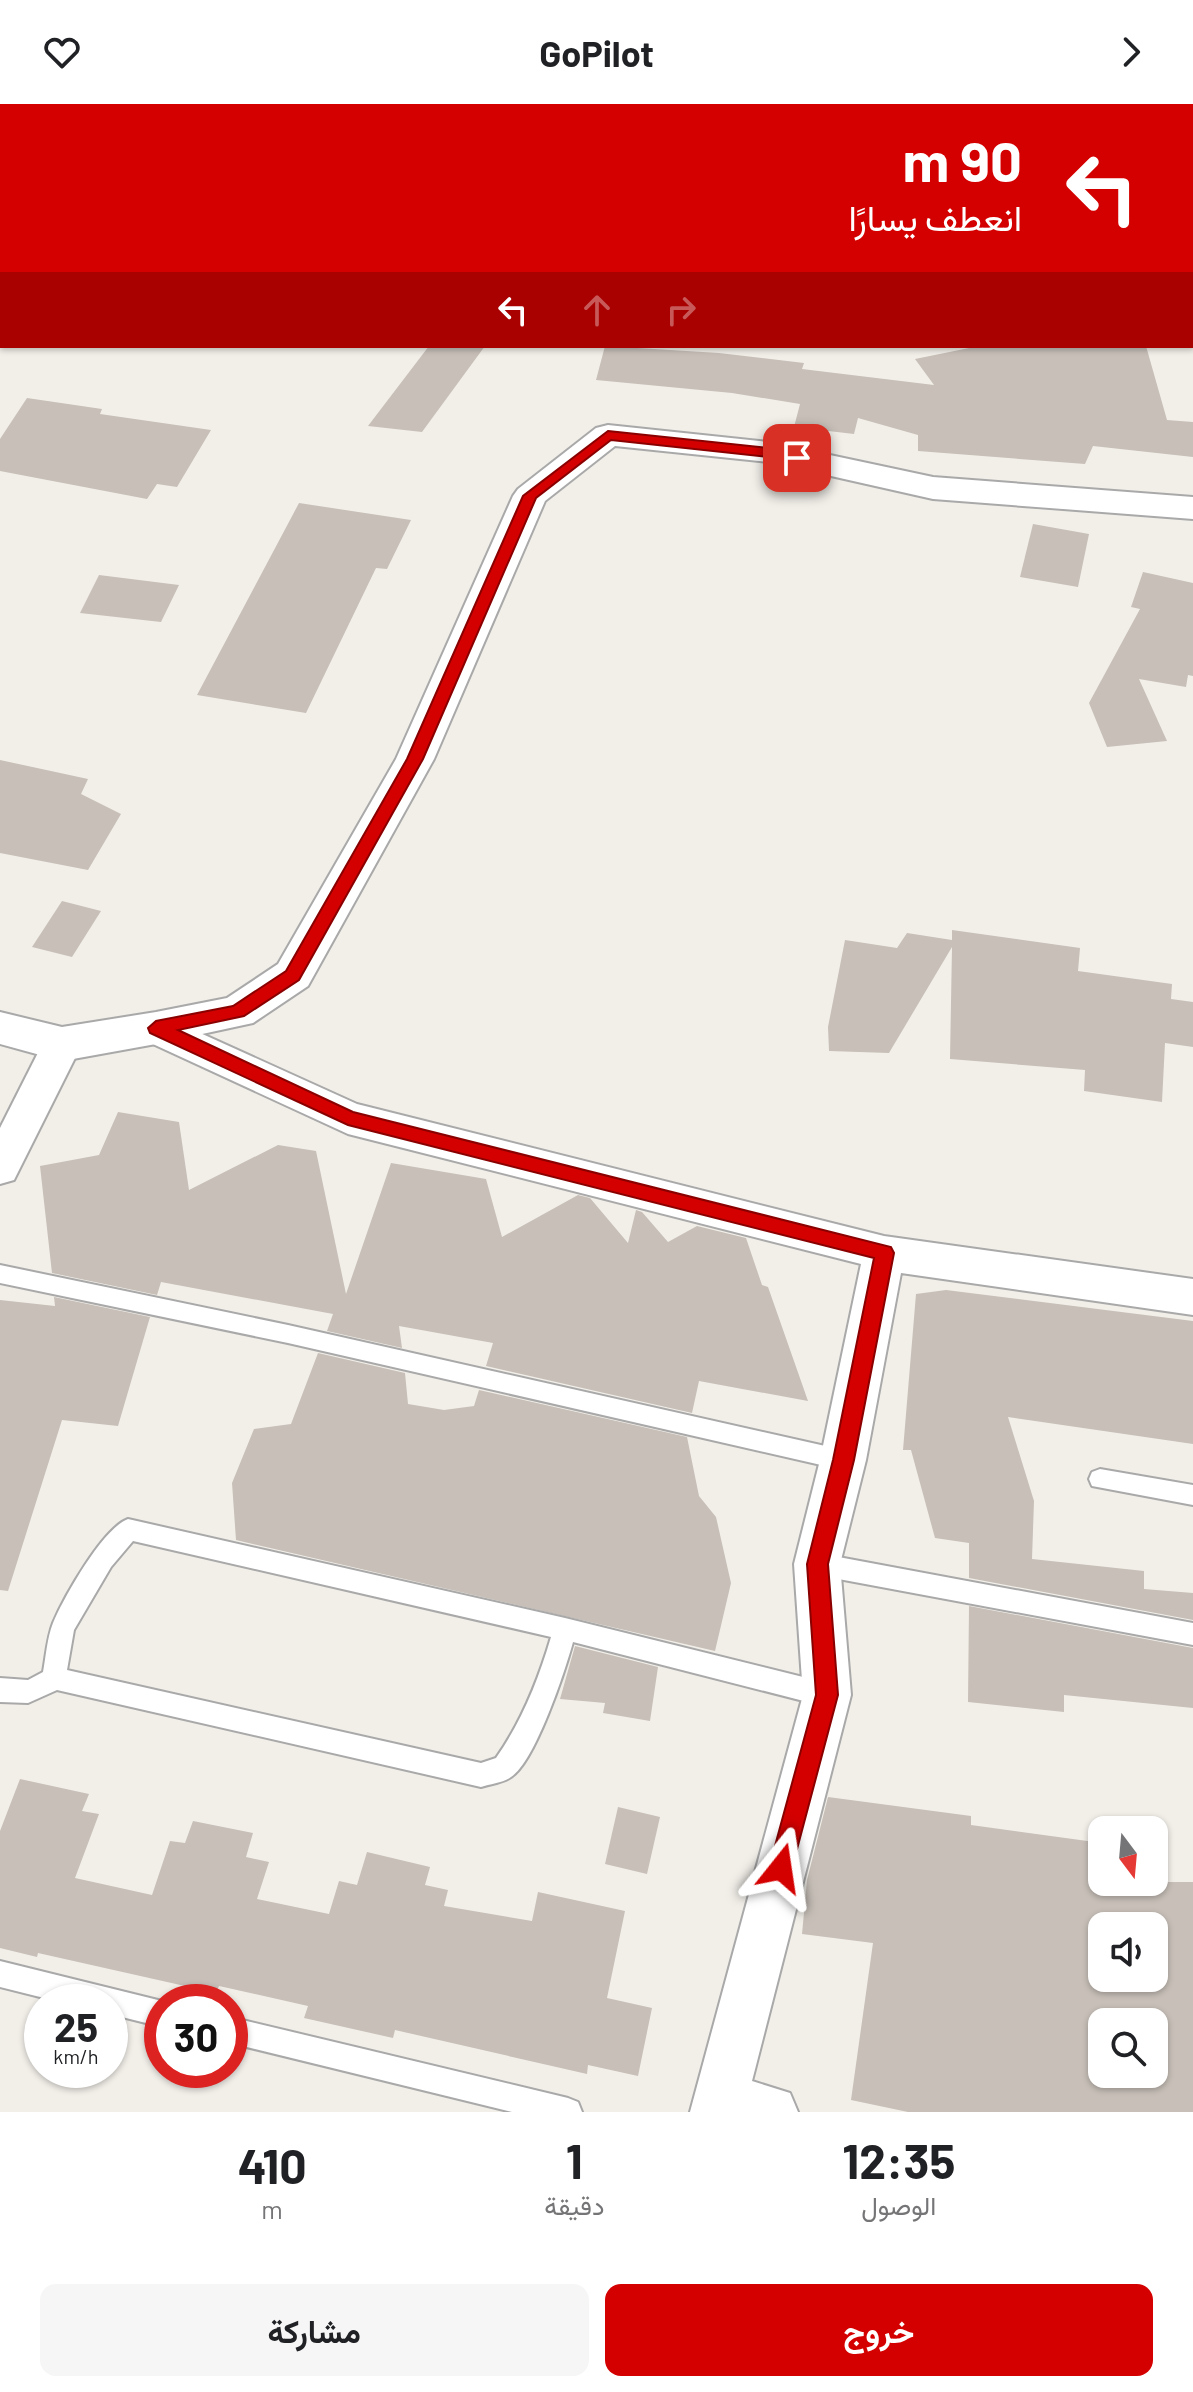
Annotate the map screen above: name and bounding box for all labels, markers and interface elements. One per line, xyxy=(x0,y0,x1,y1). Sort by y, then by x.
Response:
icon: heart xyxy=(40,30,84,74)
icon: forward xyxy=(1109,30,1153,74)
text: GoPilot xyxy=(539,31,654,74)
text: 90 m xyxy=(902,126,1022,193)
icon: left xyxy=(1050,136,1154,240)
text: انعطف يسارًا xyxy=(849,195,1022,238)
icon: left xyxy=(491,288,535,332)
icon: ahead xyxy=(575,288,619,332)
icon: right xyxy=(659,288,703,332)
pin xyxy=(763,424,831,492)
icon: arrive xyxy=(775,436,819,480)
north arrow xyxy=(1088,1816,1168,1896)
map controls xyxy=(1088,1816,1168,2088)
position arrow xyxy=(739,1826,823,1910)
button: sound xyxy=(1088,1912,1168,1992)
speed limit sign: 30 xyxy=(144,1984,248,2088)
text: 25 xyxy=(54,2002,98,2050)
button: search xyxy=(1088,2008,1168,2088)
text: km/h xyxy=(53,2044,99,2068)
text: 1 xyxy=(566,2131,583,2189)
text: 12:35 xyxy=(842,2131,955,2189)
text: 410 xyxy=(238,2136,307,2194)
text: دقيقة xyxy=(544,2189,604,2220)
text: الوصول xyxy=(861,2189,936,2220)
text: m xyxy=(261,2193,283,2224)
button: مشاركة xyxy=(40,2284,589,2376)
button: خروج xyxy=(605,2284,1153,2376)

